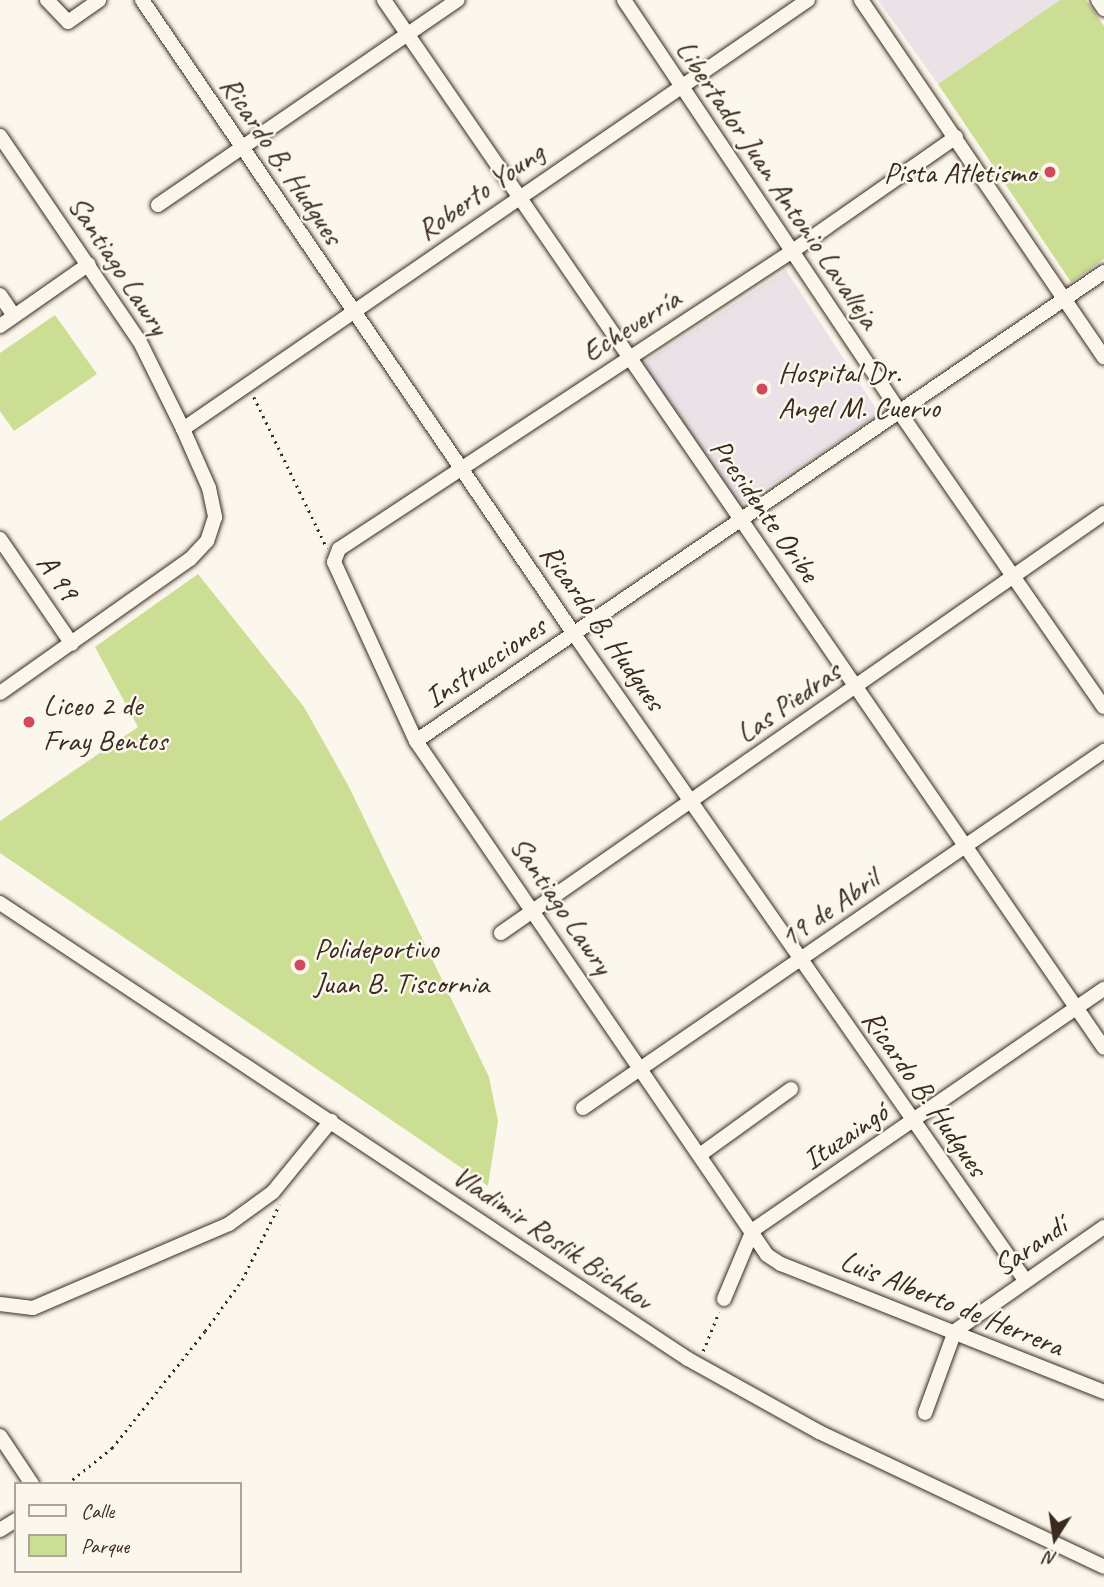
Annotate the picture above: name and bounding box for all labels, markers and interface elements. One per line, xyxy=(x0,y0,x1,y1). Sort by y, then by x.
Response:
street label: Libertador Juan Antonio Lavalleja xyxy=(668,33,888,335)
street label: Ricardo B. Hudgues xyxy=(213,69,351,251)
street label: Roberto Young xyxy=(409,134,551,248)
place label: Pista Atletismo xyxy=(882,154,1036,190)
marker: Pista Atletismo xyxy=(1042,164,1058,180)
street label: Santiago Lawry xyxy=(61,188,177,342)
street label: Echeverría xyxy=(575,280,687,370)
place label: Hospital Dr. Angel M. Cuervo xyxy=(778,354,940,424)
marker: Hospital Dr. Angel M. Cuervo xyxy=(752,379,772,399)
street label: Presidente Oribe xyxy=(702,431,828,589)
street label: Ricardo B. Hudgues xyxy=(532,537,674,717)
street label: A 99 xyxy=(29,546,87,608)
street label: Instrucciones xyxy=(417,608,553,716)
street label: Las Piedras xyxy=(729,653,847,751)
place label: Liceo 2 de Fray Bentos xyxy=(43,687,167,758)
marker: Liceo 2 de Fray Bentos xyxy=(21,714,37,730)
street label: Santiago Lawry xyxy=(503,829,621,981)
street label: 19 de Abril xyxy=(773,861,885,955)
place label: Polideportivo Juan B. Tiscornia xyxy=(314,930,489,1000)
marker: Polideportivo Juan B. Tiscornia xyxy=(292,957,308,973)
street label: Ricardo B. Hudgues xyxy=(854,1003,996,1183)
street label: Ituzaingó xyxy=(795,1094,895,1178)
street label: Vladimir Roslik Bichkov xyxy=(446,1157,660,1317)
street label: Sarandí xyxy=(986,1208,1074,1284)
street label: Luis Alberto de Herrera xyxy=(835,1242,1069,1364)
legend xyxy=(14,1482,242,1573)
text: Calle xyxy=(81,1498,114,1524)
north arrow xyxy=(1020,1503,1090,1573)
text: Parque xyxy=(81,1533,129,1559)
text: N xyxy=(1042,1546,1059,1572)

